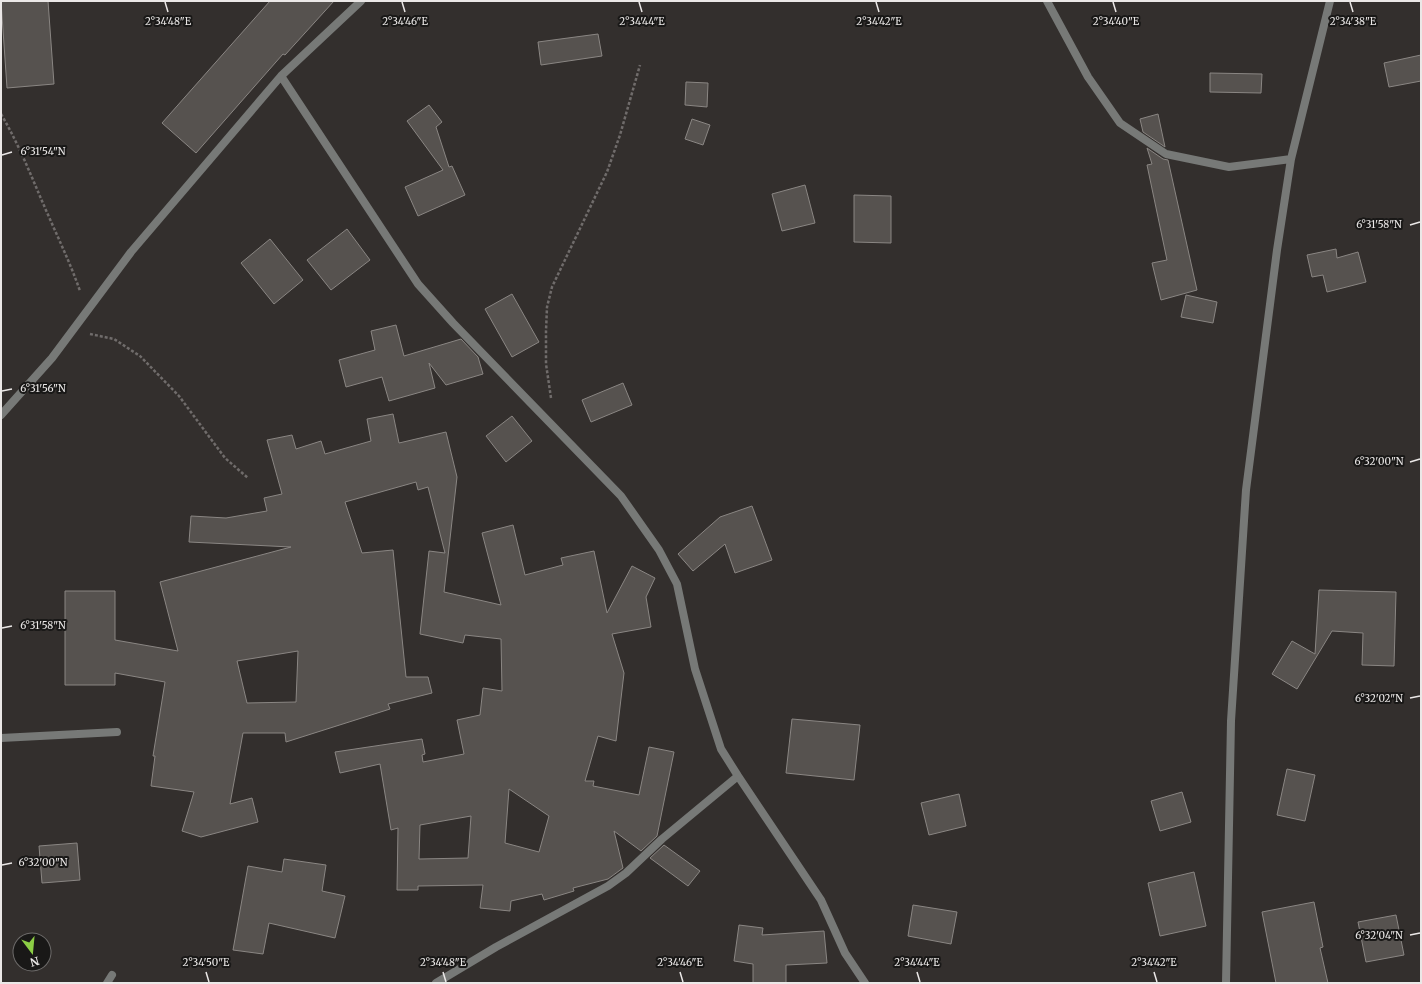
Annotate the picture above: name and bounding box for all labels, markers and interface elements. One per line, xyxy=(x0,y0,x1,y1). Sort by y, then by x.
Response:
text: 2°34'48"E xyxy=(145,15,192,28)
text: 2°34'46"E xyxy=(382,15,428,28)
text: 2°34'44"E xyxy=(619,15,665,28)
text: 2°34'42"E xyxy=(856,15,902,28)
text: 2°34'40"E xyxy=(1093,15,1140,28)
text: 2°34'38"E xyxy=(1330,15,1377,28)
text: 6°31'54"N xyxy=(20,145,66,158)
text: 6°31'58"N xyxy=(1356,218,1402,231)
text: 6°31'56"N xyxy=(20,382,66,395)
text: 6°32'00"N xyxy=(1355,455,1404,468)
text: 6°31'58"N xyxy=(20,619,66,632)
text: 6°32'02"N xyxy=(1355,692,1403,705)
text: 6°32'00"N xyxy=(19,856,68,869)
text: 6°32'04"N xyxy=(1355,929,1403,942)
north arrow xyxy=(12,932,52,972)
text: N xyxy=(28,954,41,970)
text: 2°34'50"E xyxy=(183,956,230,969)
text: 2°34'48"E xyxy=(420,956,467,969)
text: 2°34'46"E xyxy=(657,956,703,969)
text: 2°34'44"E xyxy=(894,956,940,969)
text: 2°34'42"E xyxy=(1131,956,1177,969)

